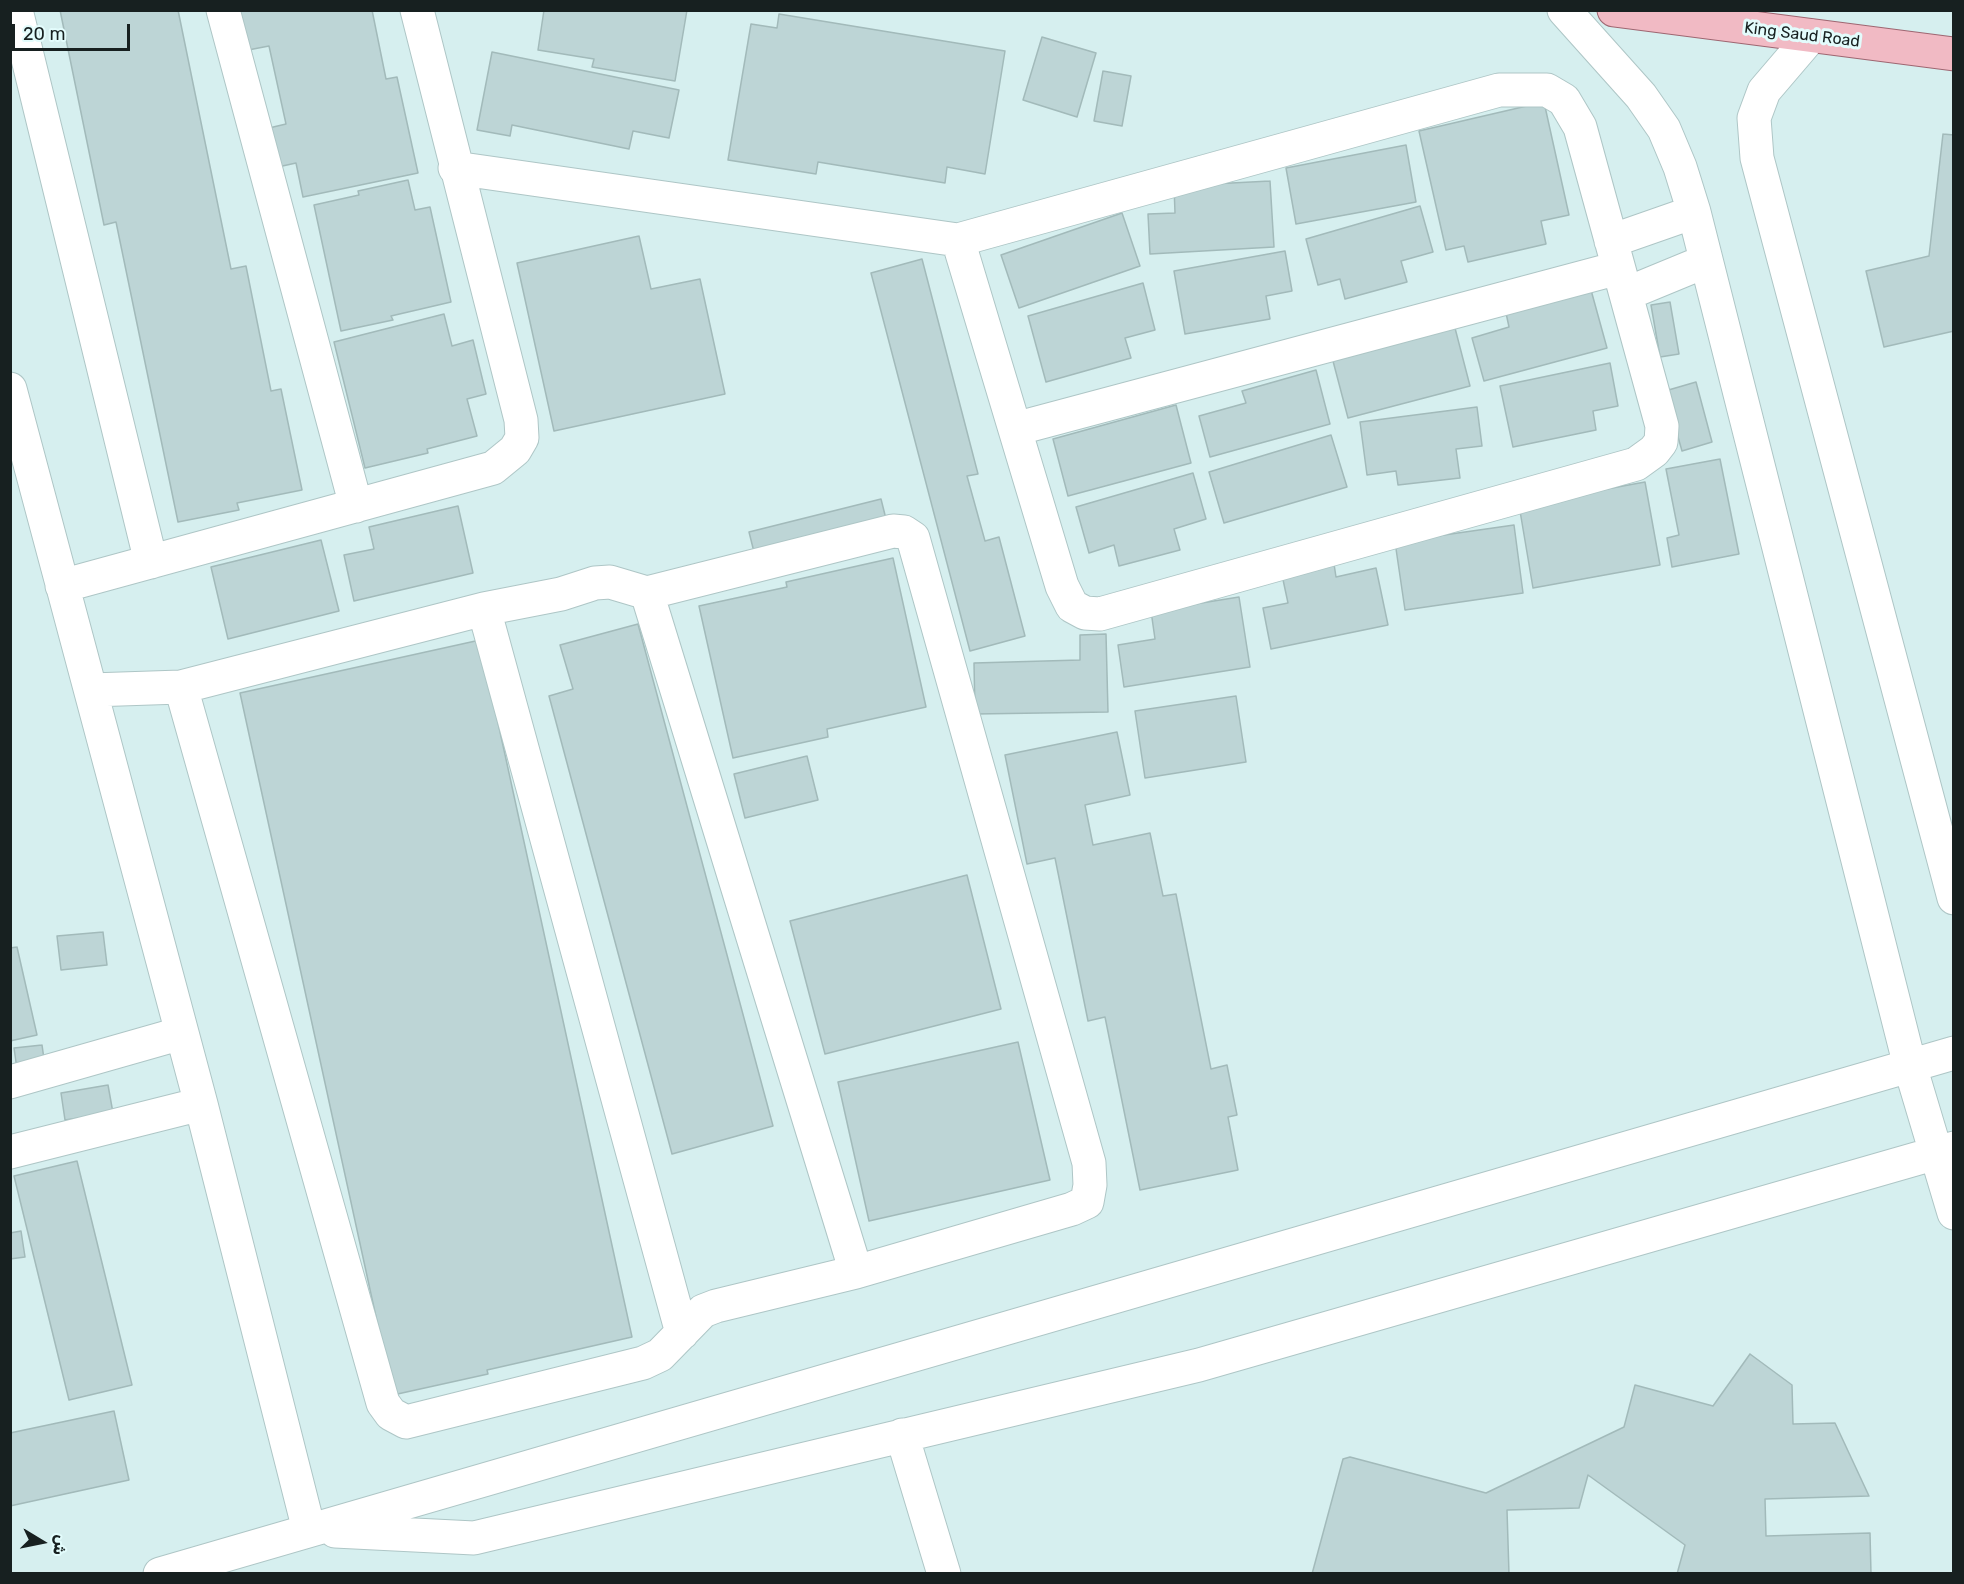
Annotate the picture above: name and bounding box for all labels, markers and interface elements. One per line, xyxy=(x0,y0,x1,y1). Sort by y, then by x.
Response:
scale bar xyxy=(15,12,134,50)
street label: King Saud Road xyxy=(1743,18,1861,52)
text: 20 m xyxy=(23,23,65,45)
north arrow xyxy=(12,1512,72,1572)
text: ش xyxy=(49,1534,71,1557)

